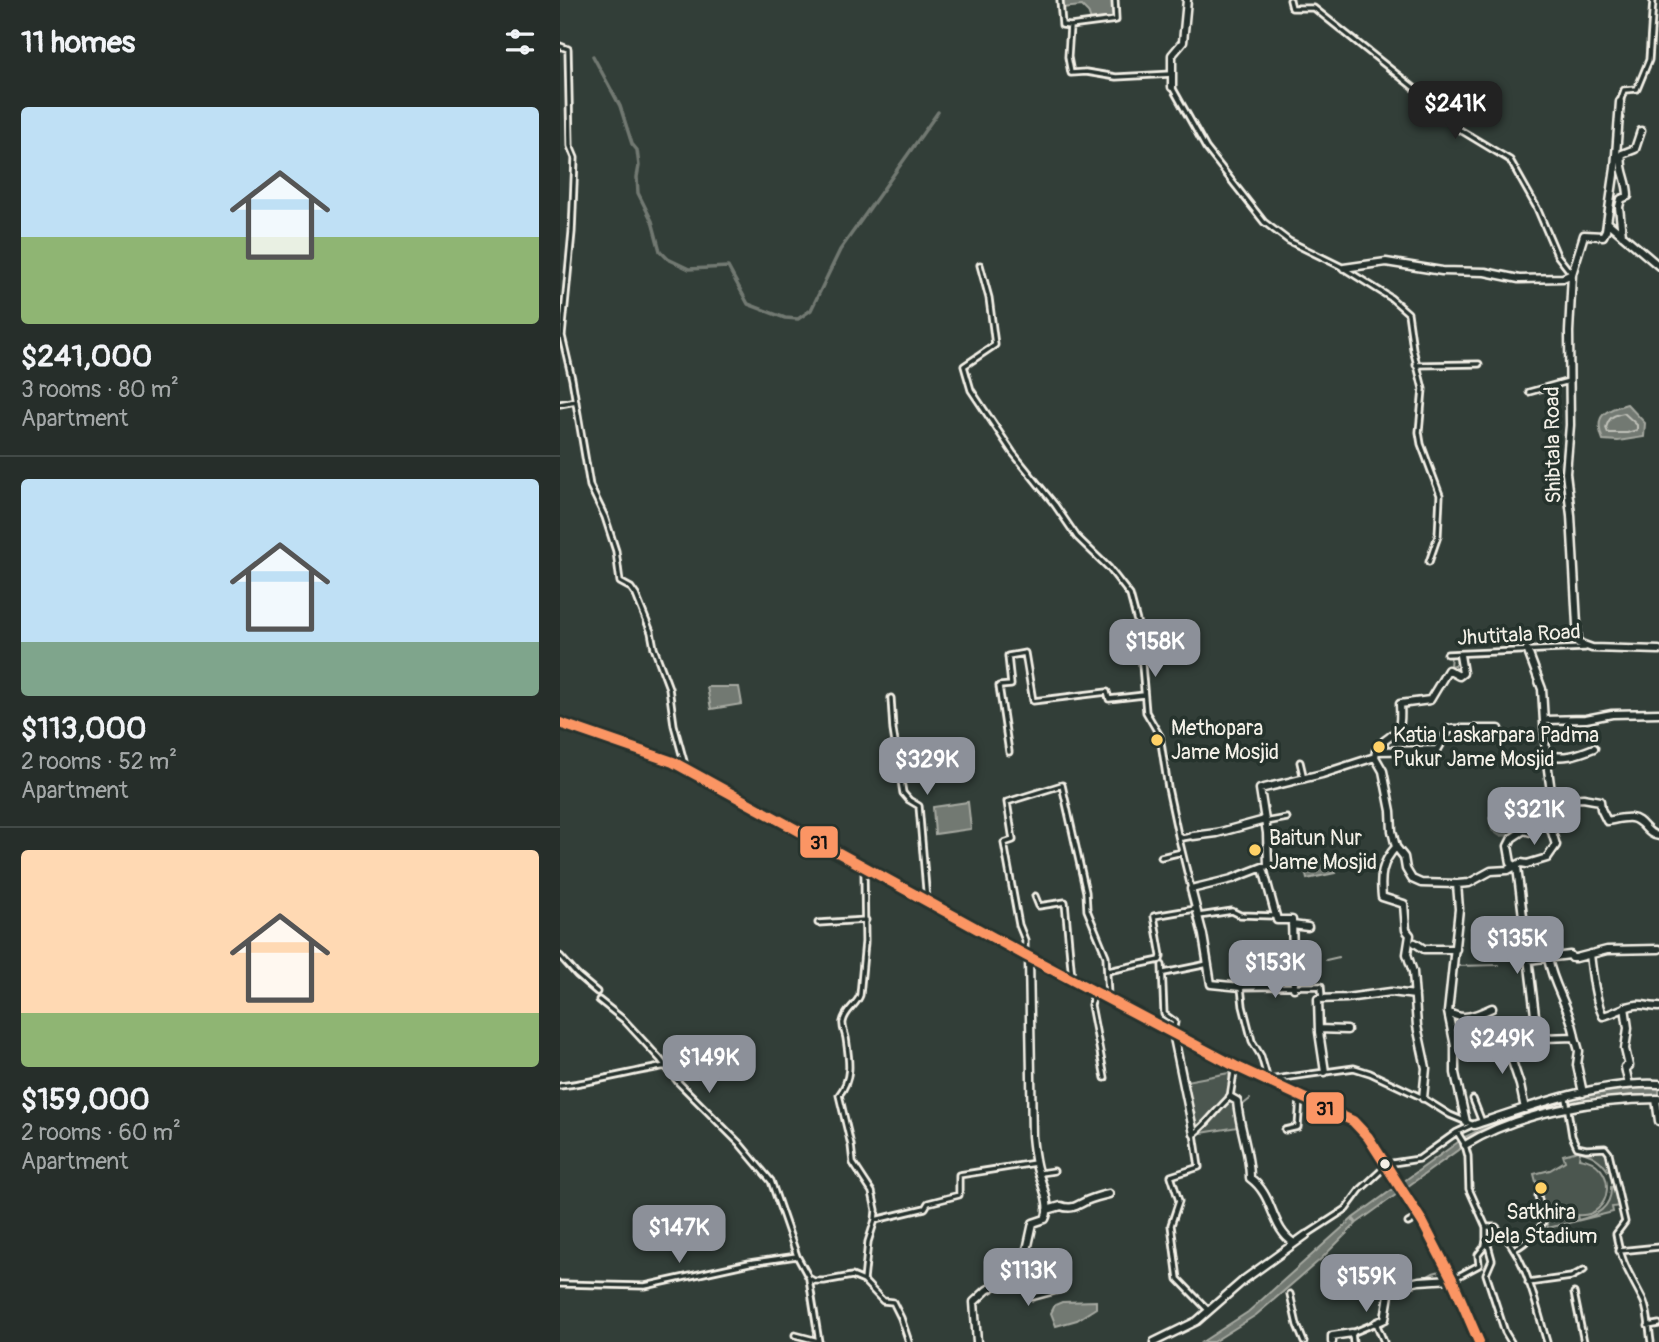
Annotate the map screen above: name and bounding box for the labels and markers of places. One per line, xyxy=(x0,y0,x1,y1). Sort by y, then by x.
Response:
pin: $241K xyxy=(1406,82,1504,141)
pin: $158K xyxy=(1106,620,1204,679)
place label: Methopara Jame Mosjid xyxy=(1171,715,1279,766)
place label: Katia Laskarpara Padma Pukur Jame Mosjid xyxy=(1393,722,1599,773)
marker: Methopara Jame Mosjid xyxy=(1149,732,1165,748)
pin: $329K xyxy=(878,738,976,797)
marker: Katia Laskarpara Padma Pukur Jame Mosjid xyxy=(1371,739,1387,755)
pin: $321K xyxy=(1485,788,1583,847)
place label: Baitun Nur Jame Mosjid xyxy=(1269,825,1377,876)
marker: Baitun Nur Jame Mosjid xyxy=(1247,842,1263,858)
pin: $135K xyxy=(1468,916,1566,976)
pin: $153K xyxy=(1226,940,1324,1000)
pin: $249K xyxy=(1453,1016,1551,1076)
pin: $149K xyxy=(660,1036,758,1095)
unlabelled marker xyxy=(1378,1157,1392,1171)
marker: Satkhira Jela Stadium xyxy=(1533,1180,1549,1196)
place label: Satkhira Jela Stadium xyxy=(1485,1199,1597,1250)
pin: $147K xyxy=(630,1206,728,1265)
pin: $113K xyxy=(979,1248,1077,1308)
pin: $159K xyxy=(1317,1254,1415,1314)

